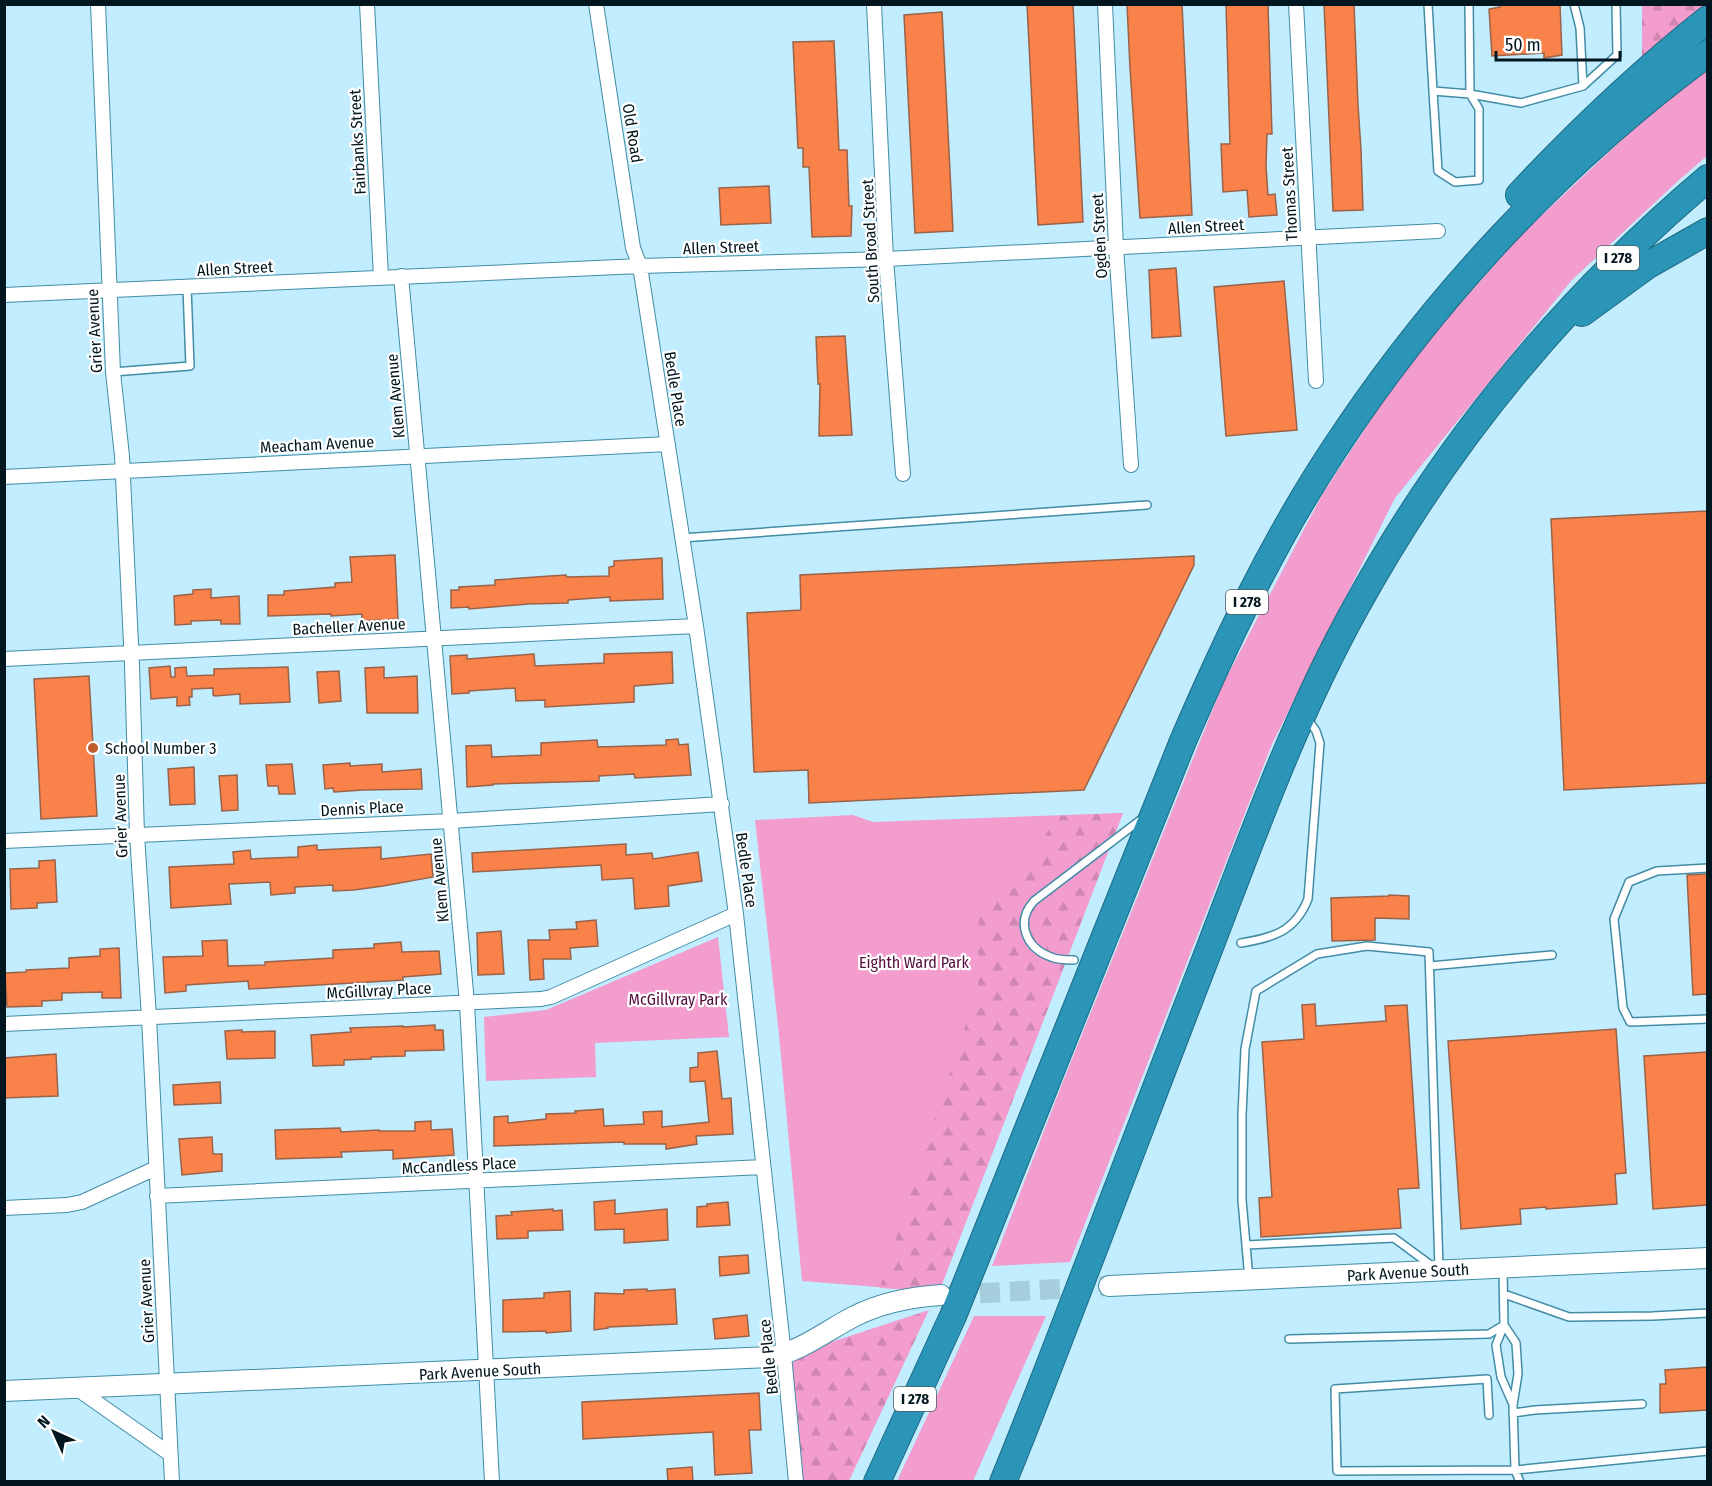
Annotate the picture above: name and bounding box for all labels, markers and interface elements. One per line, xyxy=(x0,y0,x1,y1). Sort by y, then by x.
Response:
scale bar xyxy=(1496,24,1620,62)
text: 50 m xyxy=(1505,34,1541,56)
street label: Fairbanks Street xyxy=(345,88,370,195)
street label: Old Road xyxy=(618,102,647,164)
street label: Thomas Street xyxy=(1278,146,1301,242)
street label: South Broad Street xyxy=(858,178,883,303)
street label: Ogden Street xyxy=(1088,192,1111,279)
street label: Allen Street xyxy=(1167,215,1245,238)
street label: Allen Street xyxy=(683,237,760,258)
road number: I 278 xyxy=(1597,246,1639,270)
street label: Allen Street xyxy=(196,257,274,280)
street label: Grier Avenue xyxy=(83,288,106,373)
street label: Bedle Place xyxy=(660,350,691,428)
street label: Klem Avenue xyxy=(382,353,409,439)
street label: Meacham Avenue xyxy=(259,432,375,457)
road number: I 278 xyxy=(1226,590,1268,614)
street label: Bacheller Avenue xyxy=(292,614,406,639)
place label: School Number 3 xyxy=(105,739,216,758)
marker: School Number 3 xyxy=(86,741,100,755)
street label: Grier Avenue xyxy=(110,774,131,858)
street label: Dennis Place xyxy=(320,797,404,820)
street label: Bedle Place xyxy=(732,831,761,909)
street label: Klem Avenue xyxy=(426,837,453,923)
park label: Eighth Ward Park xyxy=(859,953,970,972)
street label: McGillvray Place xyxy=(326,978,432,1003)
park label: McGillvray Park xyxy=(629,990,728,1009)
street label: McCandless Place xyxy=(401,1153,517,1178)
street label: Grier Avenue xyxy=(135,1258,158,1343)
street label: Park Avenue South xyxy=(1346,1260,1470,1285)
street label: Bedle Place xyxy=(755,1318,782,1396)
street label: Park Avenue South xyxy=(418,1359,542,1384)
road number: I 278 xyxy=(894,1387,936,1411)
north arrow xyxy=(24,1402,84,1462)
text: N xyxy=(34,1412,54,1432)

